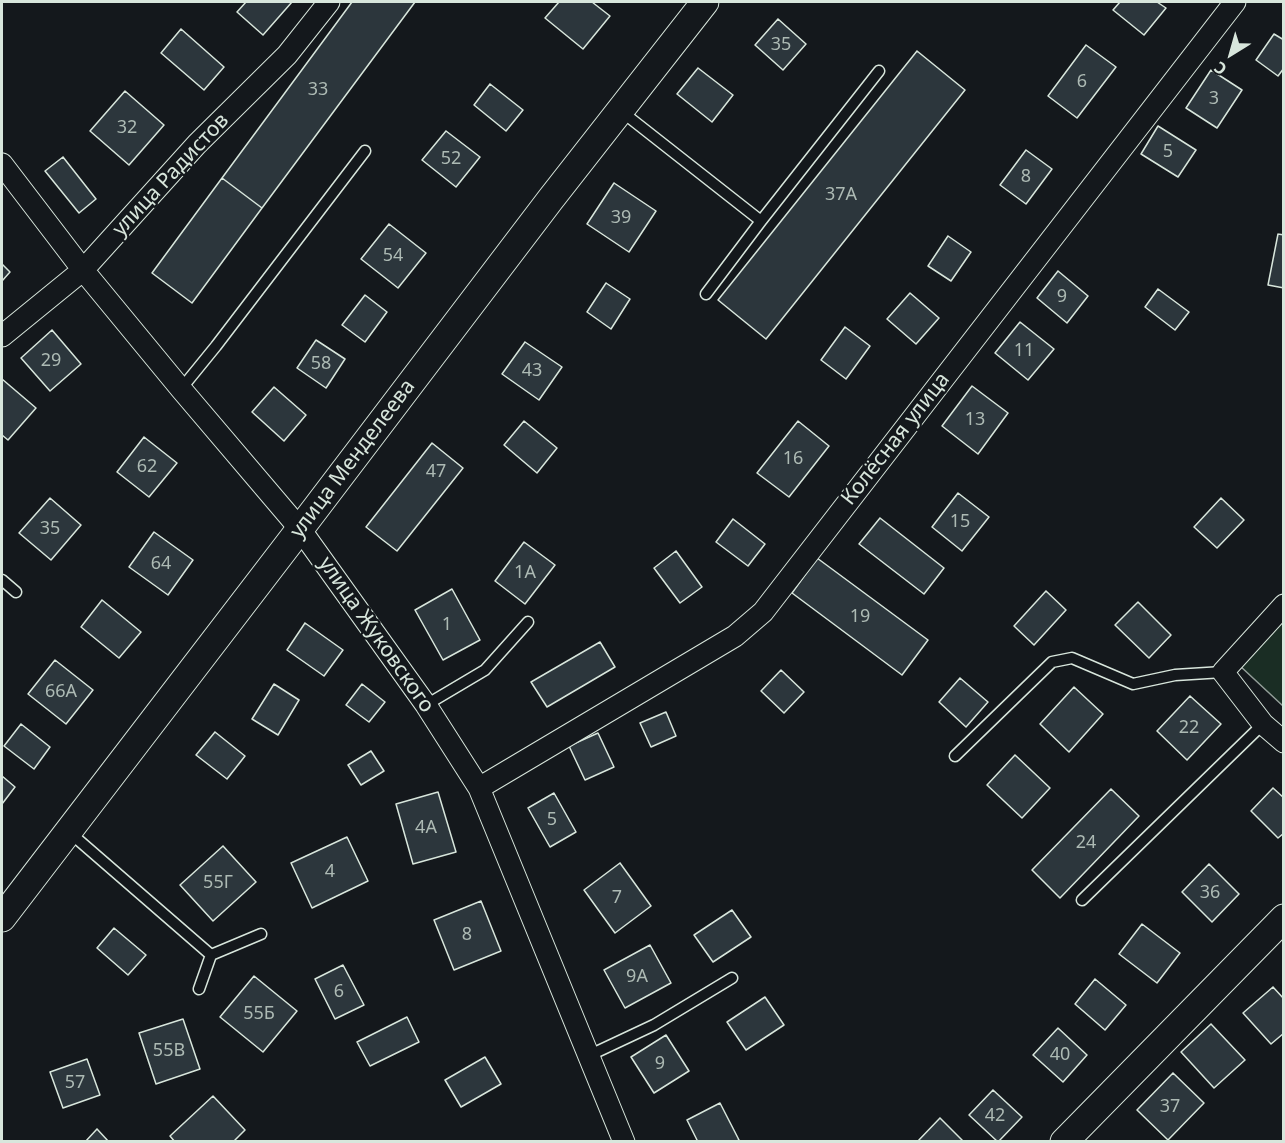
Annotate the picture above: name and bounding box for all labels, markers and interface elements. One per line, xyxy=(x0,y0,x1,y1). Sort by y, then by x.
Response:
north arrow xyxy=(1201,24,1261,84)
house number: 35 xyxy=(771,34,791,56)
text: С xyxy=(1209,56,1231,80)
house number: 6 xyxy=(1077,71,1087,93)
house number: 33 xyxy=(308,79,328,101)
house number: 3 xyxy=(1209,88,1219,110)
street label: улица Радистов xyxy=(108,108,234,242)
house number: 32 xyxy=(117,117,137,139)
house number: 5 xyxy=(1163,141,1173,163)
house number: 52 xyxy=(441,148,461,170)
house number: 8 xyxy=(1021,166,1031,188)
house number: 37А xyxy=(825,184,857,206)
house number: 39 xyxy=(611,207,631,229)
house number: 54 xyxy=(383,245,403,267)
house number: 9 xyxy=(1057,286,1067,308)
house number: 11 xyxy=(1014,340,1034,362)
house number: 29 xyxy=(41,350,61,372)
house number: 58 xyxy=(311,353,331,375)
house number: 43 xyxy=(522,360,542,382)
street label: Колёсная улица xyxy=(836,368,956,510)
street label: улица Менделеева xyxy=(285,375,421,543)
house number: 13 xyxy=(965,409,985,431)
house number: 16 xyxy=(783,448,803,470)
house number: 62 xyxy=(137,456,157,478)
house number: 47 xyxy=(426,461,446,483)
house number: 15 xyxy=(950,511,970,533)
house number: 35 xyxy=(40,518,60,540)
street label: улица Жуковского xyxy=(313,552,439,718)
house number: 64 xyxy=(151,553,171,575)
house number: 1А xyxy=(514,562,536,584)
house number: 19 xyxy=(850,606,870,628)
house number: 1 xyxy=(442,614,452,636)
house number: 66А xyxy=(45,681,77,703)
house number: 22 xyxy=(1179,717,1199,739)
house number: 5 xyxy=(547,809,557,831)
house number: 4А xyxy=(415,817,437,839)
house number: 24 xyxy=(1076,832,1096,854)
house number: 4 xyxy=(325,861,335,883)
house number: 55Г xyxy=(203,872,233,894)
house number: 36 xyxy=(1200,882,1220,904)
house number: 7 xyxy=(612,887,622,909)
house number: 8 xyxy=(462,924,472,946)
house number: 9А xyxy=(626,966,648,988)
house number: 6 xyxy=(334,981,344,1003)
house number: 55Б xyxy=(243,1003,275,1025)
house number: 55В xyxy=(153,1040,185,1062)
house number: 40 xyxy=(1050,1044,1070,1066)
house number: 9 xyxy=(655,1053,665,1075)
house number: 57 xyxy=(65,1072,85,1094)
house number: 37 xyxy=(1160,1096,1180,1118)
house number: 42 xyxy=(985,1105,1005,1127)

